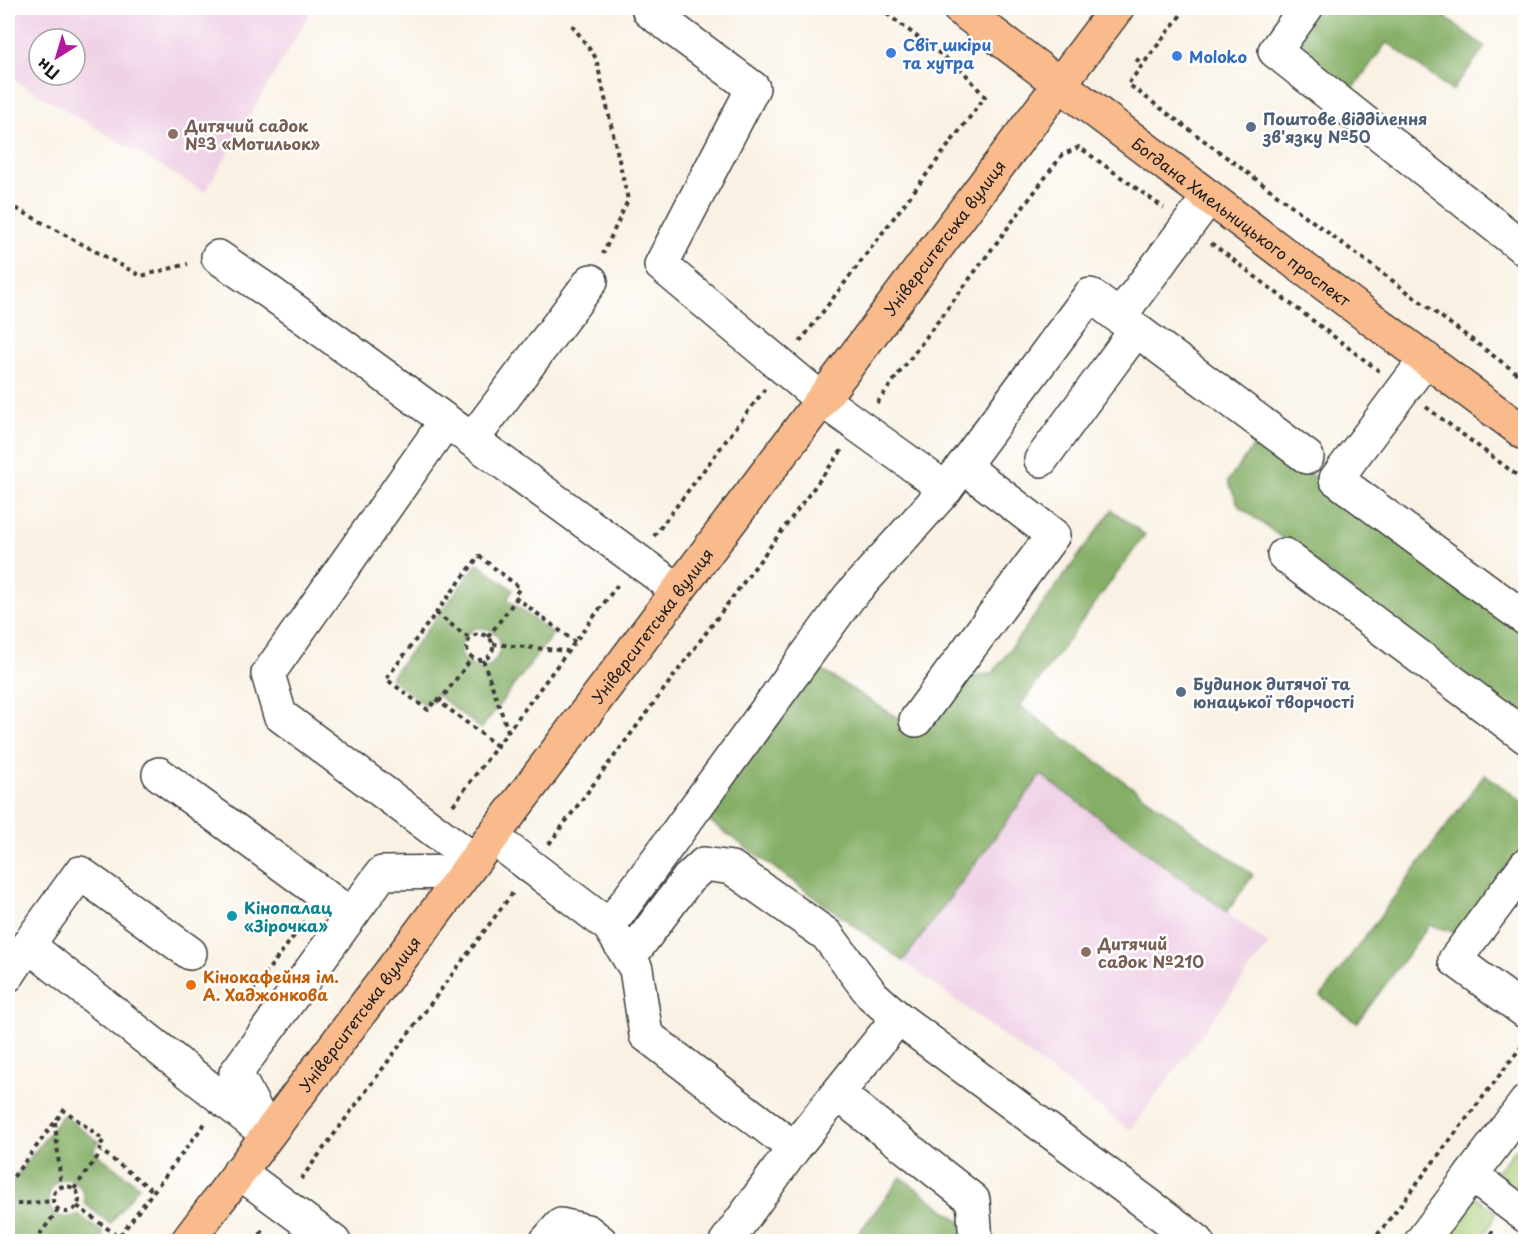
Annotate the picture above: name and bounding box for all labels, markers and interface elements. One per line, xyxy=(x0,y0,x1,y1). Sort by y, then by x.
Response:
north arrow xyxy=(27,27,87,87)
place label: Світ шкіри та хутра xyxy=(902,32,991,74)
place label: Moloko xyxy=(1189,44,1247,68)
marker: Світ шкіри та хутра xyxy=(884,46,898,60)
marker: Moloko xyxy=(1170,49,1184,63)
text: Пн xyxy=(31,53,64,86)
place label: Поштове відділення зв'язку №50 xyxy=(1262,106,1427,148)
place label: Дитячий садок №3 «Мотильок» xyxy=(184,113,321,155)
marker: Поштове відділення зв'язку №50 xyxy=(1244,120,1258,134)
marker: Дитячий садок №3 «Мотильок» xyxy=(166,127,180,141)
street label: Богдана Хмельницького проспект xyxy=(1127,131,1356,312)
street label: Університетська вулиця xyxy=(878,155,1011,320)
street label: Університетська вулиця xyxy=(585,543,718,708)
place label: Будинок дитячої та юнацької творчості xyxy=(1193,671,1354,713)
marker: Будинок дитячої та юнацької творчості xyxy=(1174,685,1188,699)
place label: Кінопалац «Зірочка» xyxy=(244,895,333,937)
marker: Кінопалац «Зірочка» xyxy=(225,909,239,923)
street label: Університетська вулиця xyxy=(293,931,426,1096)
place label: Дитячий садок №210 xyxy=(1097,931,1204,973)
marker: Дитячий садок №210 xyxy=(1079,945,1093,959)
place label: Кінокафейня ім. А. Хаджонкова xyxy=(203,964,339,1006)
marker: Кінокафейня ім. А. Хаджонкова xyxy=(184,978,198,992)

